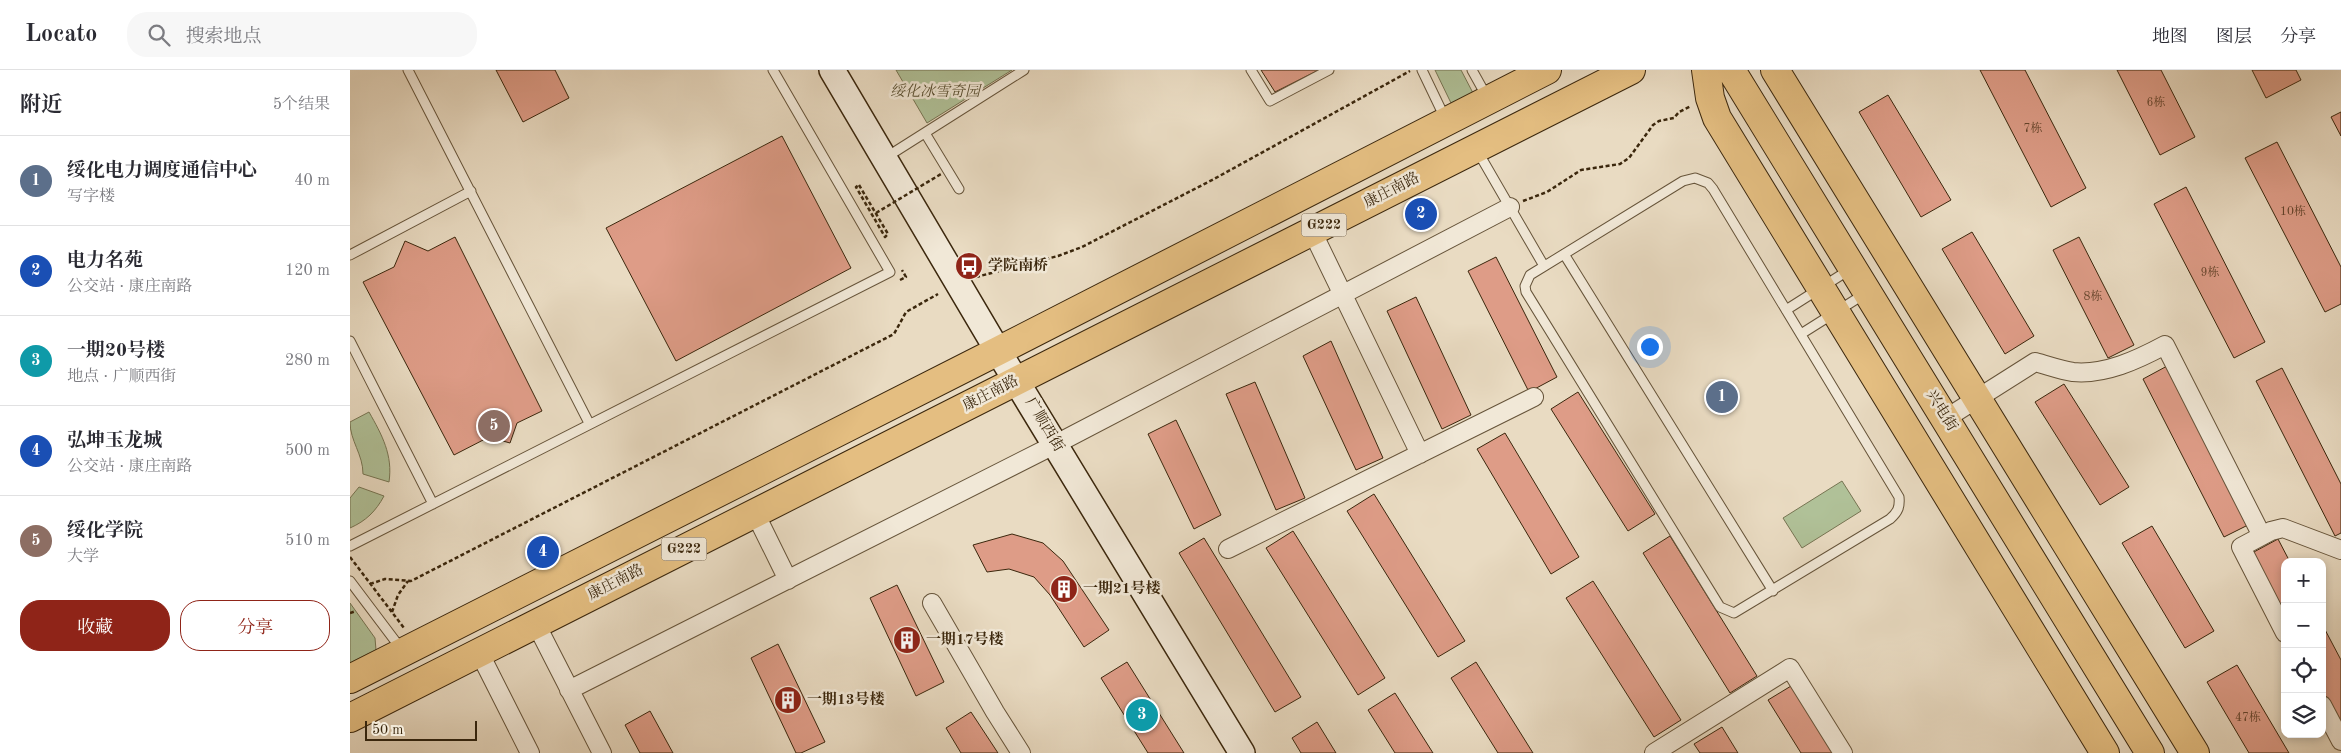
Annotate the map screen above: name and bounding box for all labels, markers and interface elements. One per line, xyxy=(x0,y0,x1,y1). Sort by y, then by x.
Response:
search box xyxy=(127,12,477,57)
icon: search xyxy=(145,21,173,49)
text: Locato xyxy=(25,23,97,47)
text: 搜索地点 xyxy=(185,28,261,47)
text: 地图 xyxy=(2152,28,2188,46)
text: 图层 xyxy=(2216,28,2252,46)
text: 分享 xyxy=(2280,28,2316,46)
park label: 绥化冰雪奇园 xyxy=(890,83,982,100)
text: 附近 xyxy=(20,95,62,116)
house number: 6栋 xyxy=(2147,95,2165,109)
text: 5个结果 xyxy=(273,97,330,113)
house number: 7栋 xyxy=(2024,121,2042,135)
text: 绥化电力调度通信中心 xyxy=(67,162,257,181)
street label: 康庄南路 xyxy=(1361,169,1422,211)
text: 1 xyxy=(31,173,41,189)
text: 40 m xyxy=(294,173,330,189)
text: 写字楼 xyxy=(67,189,115,205)
pin: 2 xyxy=(1405,195,1437,233)
house number: 10栋 xyxy=(2280,204,2306,218)
road number: G222 xyxy=(1302,214,1346,236)
bus stop icon: 学院南桥 xyxy=(954,251,984,281)
text: 电力名苑 xyxy=(67,252,143,271)
place label: 学院南桥 xyxy=(988,257,1048,274)
text: 2 xyxy=(31,263,41,279)
text: 120 m xyxy=(285,263,330,279)
house number: 9栋 xyxy=(2201,265,2219,279)
text: 公交站 · 康庄南路 xyxy=(67,279,192,295)
house number: 8栋 xyxy=(2084,289,2102,303)
your location xyxy=(1637,334,1663,360)
text: 一期20号楼 xyxy=(67,342,165,361)
text: 3 xyxy=(31,353,41,369)
text: 280 m xyxy=(285,353,330,369)
text: 地点 · 广顺西街 xyxy=(67,369,176,385)
street label: 康庄南路 xyxy=(960,372,1021,414)
pin: 1 xyxy=(1706,378,1738,416)
street label: 兴电街 xyxy=(1923,387,1961,434)
street label: 广顺西街 xyxy=(1022,394,1068,455)
pin: 5 xyxy=(478,407,510,445)
text: 弘坤玉龙城 xyxy=(67,432,162,451)
text: 4 xyxy=(31,443,41,459)
text: 500 m xyxy=(285,443,330,459)
text: 公交站 · 康庄南路 xyxy=(67,459,192,475)
text: 绥化学院 xyxy=(67,522,143,541)
text: 5 xyxy=(31,533,41,549)
text: 510 m xyxy=(285,533,330,549)
pin: 4 xyxy=(527,533,559,571)
road number: G222 xyxy=(662,538,706,560)
text: 大学 xyxy=(67,549,99,565)
map controls xyxy=(2281,558,2326,738)
button: + xyxy=(2281,558,2326,603)
street label: 康庄南路 xyxy=(585,561,646,603)
building icon: 一期21号楼 xyxy=(1049,574,1079,604)
place label: 一期21号楼 xyxy=(1083,580,1160,597)
button: 收藏 xyxy=(20,600,170,651)
button: 分享 xyxy=(180,600,330,651)
button: − xyxy=(2281,603,2326,648)
building icon: 一期17号楼 xyxy=(892,625,922,655)
place label: 一期17号楼 xyxy=(926,631,1003,648)
button: locate xyxy=(2281,648,2326,693)
building icon: 一期13号楼 xyxy=(773,685,803,715)
place label: 一期13号楼 xyxy=(807,691,884,708)
button: layers xyxy=(2281,693,2326,738)
pin: 3 xyxy=(1126,696,1158,734)
house number: 47栋 xyxy=(2235,710,2261,724)
scale bar xyxy=(365,718,478,741)
text: 50 m xyxy=(372,723,403,737)

